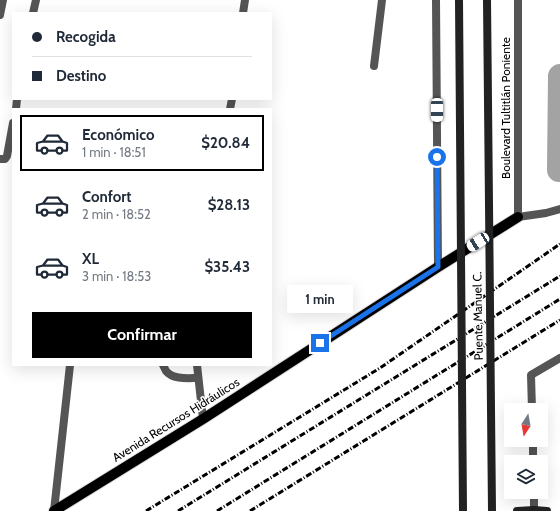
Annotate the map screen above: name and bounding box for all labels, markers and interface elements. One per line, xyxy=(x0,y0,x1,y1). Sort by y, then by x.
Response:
text: Recogida xyxy=(56,28,116,46)
street label: Boulevard Tultitlán Poniente xyxy=(498,37,513,179)
text: Destino xyxy=(56,67,106,85)
car xyxy=(431,98,443,122)
icon: car xyxy=(34,125,70,161)
text: Económico xyxy=(82,126,154,144)
text: $20.84 xyxy=(201,134,250,152)
text: 1 min · 18:51 xyxy=(82,144,146,160)
route start xyxy=(428,148,446,166)
icon: car xyxy=(34,187,70,223)
text: Confort xyxy=(82,188,131,206)
text: $28.13 xyxy=(208,196,250,214)
text: 2 min · 18:52 xyxy=(82,206,151,222)
car xyxy=(465,231,491,253)
icon: car xyxy=(34,249,70,285)
text: XL xyxy=(82,250,99,268)
text: $35.43 xyxy=(204,258,250,276)
text: 3 min · 18:53 xyxy=(82,268,151,284)
street label: Puente Manuel C. xyxy=(469,272,486,360)
callout: 1 min xyxy=(287,285,353,313)
text: 1 min xyxy=(305,291,335,307)
button: Confirmar xyxy=(32,312,252,358)
route end xyxy=(311,334,329,352)
street label: Avenida Recursos Hidráulicos xyxy=(109,374,242,465)
north arrow xyxy=(504,403,548,447)
map controls xyxy=(504,403,548,499)
button: layers xyxy=(504,455,548,499)

